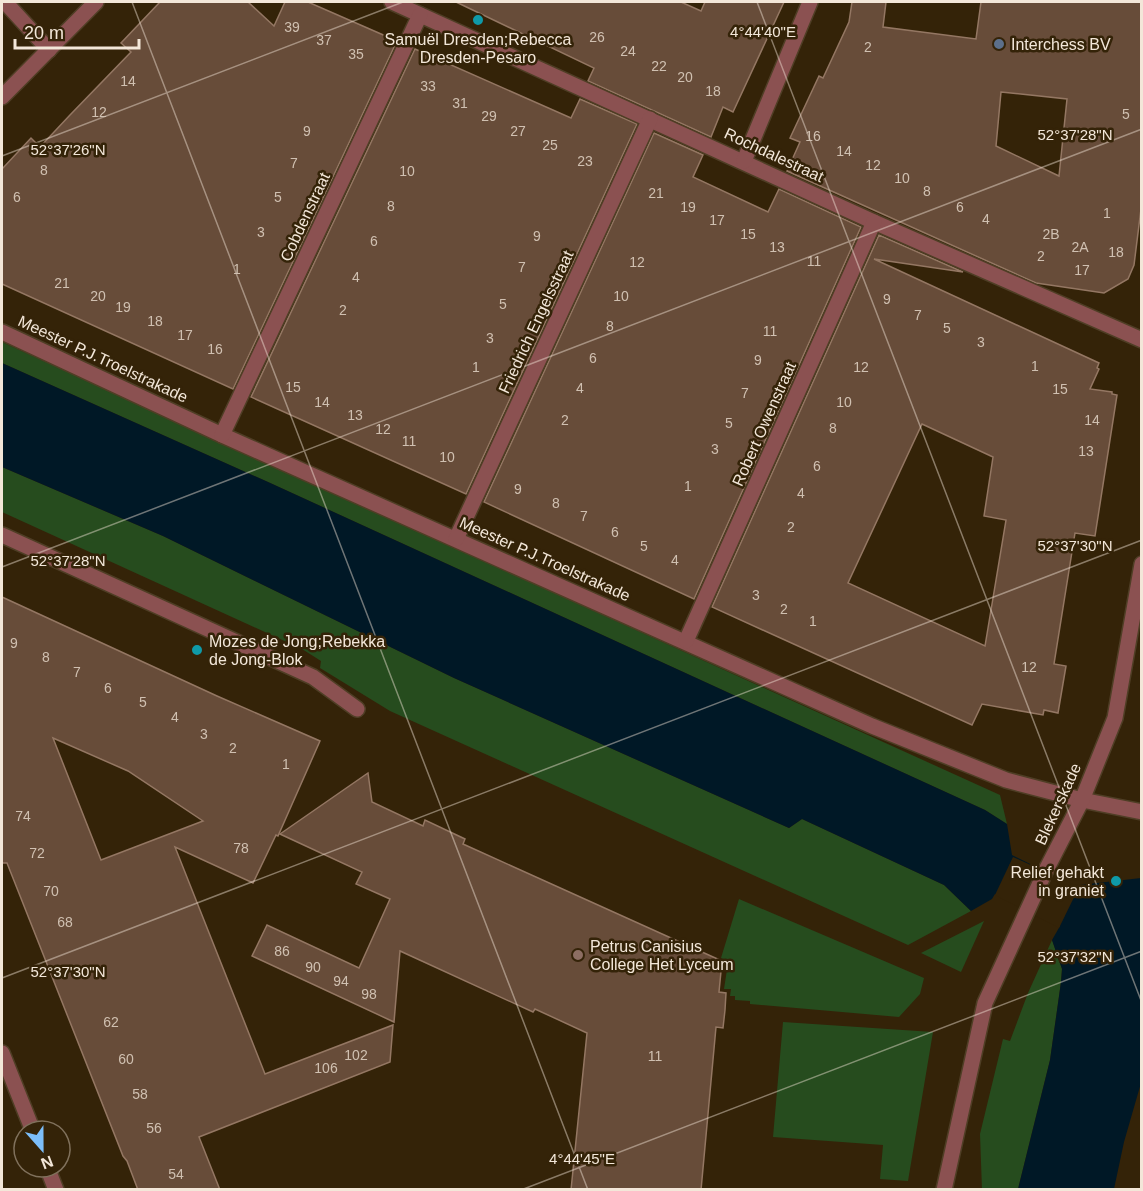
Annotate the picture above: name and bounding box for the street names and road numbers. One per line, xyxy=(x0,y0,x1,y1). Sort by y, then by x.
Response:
street label: Rochdalestraat xyxy=(722,125,827,186)
street label: Cobdenstraat xyxy=(277,169,333,264)
street label: Friedrich Engelsstraat xyxy=(495,247,577,396)
street label: Meester P.J.Troelstrakade xyxy=(16,312,191,406)
street label: Robert Owenstraat xyxy=(729,359,799,489)
street label: Meester P.J.Troelstrakade xyxy=(457,514,633,604)
street label: Blekerskade xyxy=(1032,760,1084,847)

